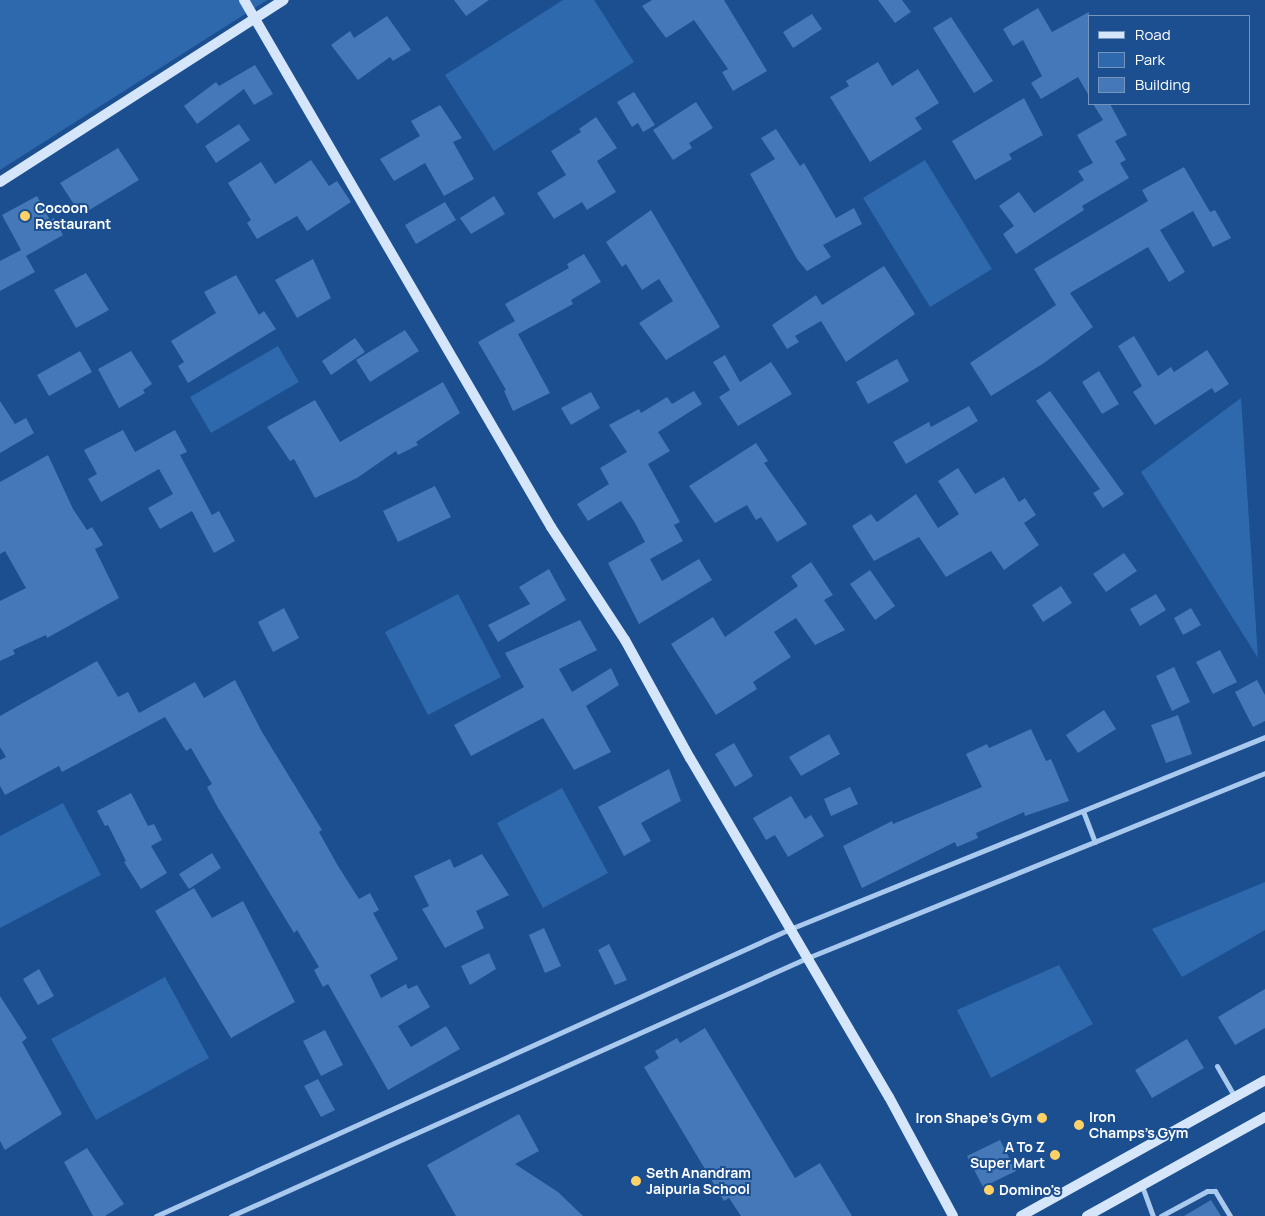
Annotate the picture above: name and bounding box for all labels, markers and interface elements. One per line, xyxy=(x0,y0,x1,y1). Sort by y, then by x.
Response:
legend xyxy=(1088,15,1250,105)
text: Road xyxy=(1135,24,1171,45)
text: Park xyxy=(1135,49,1165,70)
text: Building xyxy=(1135,74,1190,95)
place label: Cocoon Restaurant xyxy=(35,200,111,232)
marker: Cocoon Restaurant xyxy=(19,210,31,222)
place label: Iron Champs's Gym xyxy=(1089,1109,1188,1142)
place label: Iron Shape's Gym xyxy=(916,1110,1032,1126)
marker: Iron Shape's Gym xyxy=(1036,1112,1048,1124)
marker: Iron Champs's Gym xyxy=(1073,1119,1085,1131)
place label: A To Z Super Mart xyxy=(970,1139,1045,1172)
marker: A To Z Super Mart xyxy=(1049,1149,1061,1161)
place label: Seth Anandram Jaipuria School xyxy=(646,1165,751,1198)
marker: Seth Anandram Jaipuria School xyxy=(630,1175,642,1187)
place label: Domino's xyxy=(999,1182,1061,1198)
marker: Domino's xyxy=(983,1184,995,1196)

